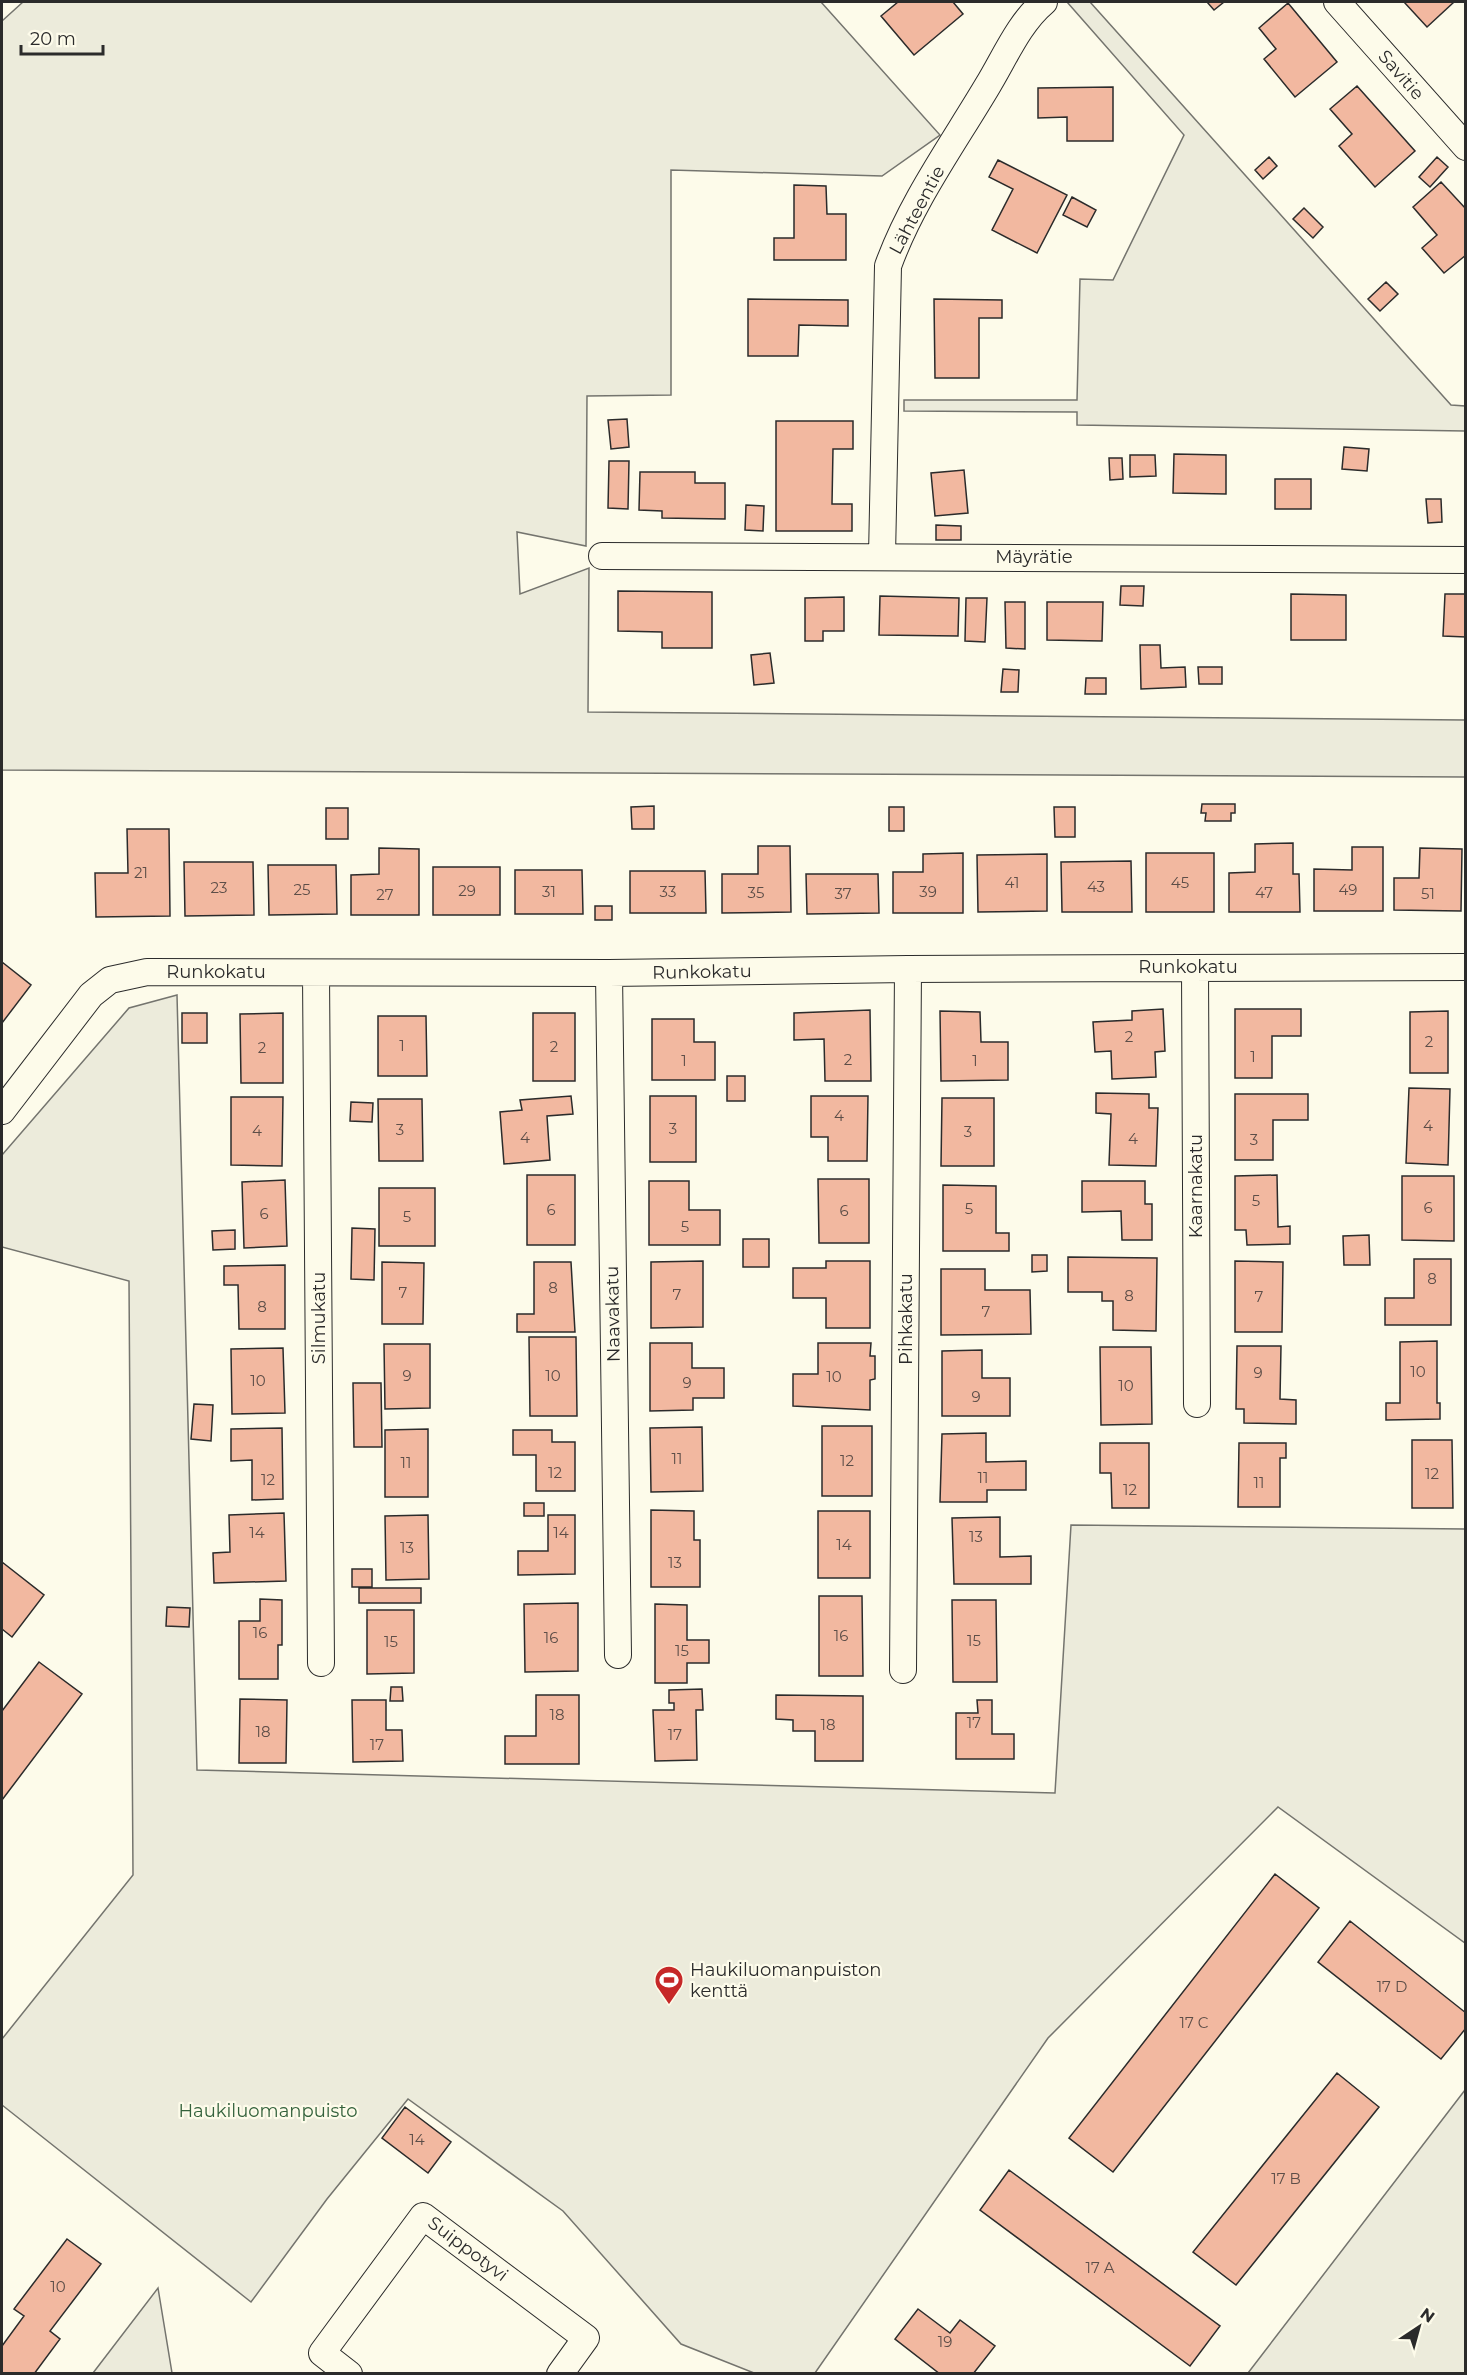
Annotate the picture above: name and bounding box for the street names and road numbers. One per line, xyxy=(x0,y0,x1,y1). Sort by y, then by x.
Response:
street label: Savitie xyxy=(1373,46,1429,105)
street label: Lähteentie xyxy=(884,162,950,258)
street label: Mäyrätie xyxy=(995,546,1073,568)
street label: Runkokatu xyxy=(1138,956,1238,978)
street label: Runkokatu xyxy=(652,960,752,984)
street label: Runkokatu xyxy=(166,961,266,983)
street label: Kaarnakatu xyxy=(1185,1134,1207,1238)
street label: Naavakatu xyxy=(601,1266,625,1362)
street label: Silmukatu xyxy=(308,1272,330,1364)
street label: Pihkakatu xyxy=(895,1273,917,1365)
street label: Suippotyvi xyxy=(424,2212,512,2286)

